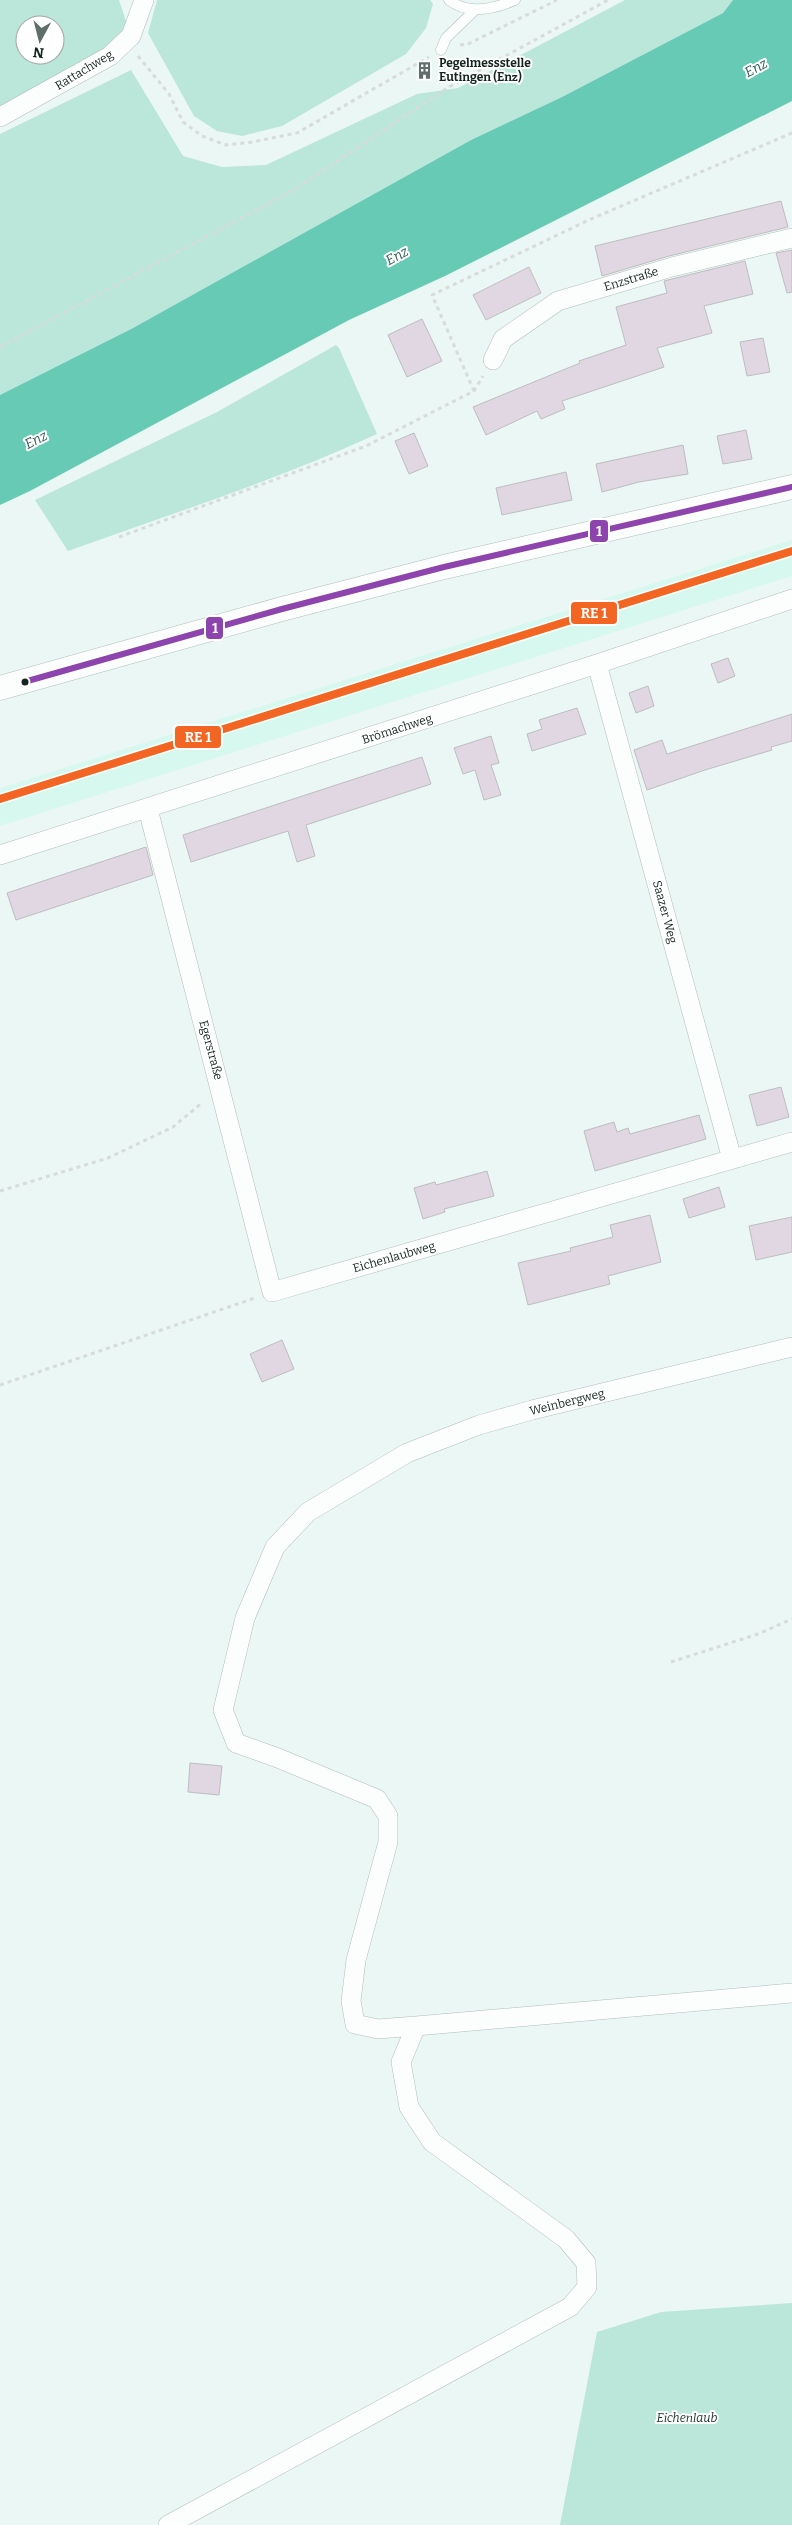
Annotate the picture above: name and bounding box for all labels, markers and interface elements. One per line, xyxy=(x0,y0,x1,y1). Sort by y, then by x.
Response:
north arrow xyxy=(15,15,65,65)
text: N xyxy=(32,43,45,62)
street label: Rattachweg xyxy=(52,47,116,93)
water label: Enz xyxy=(742,55,771,81)
place label: Pegelmessstelle Eutingen (Enz) xyxy=(439,56,531,84)
building icon: Pegelmessstelle Eutingen (Enz) xyxy=(415,60,435,80)
water label: Enz xyxy=(383,243,412,269)
street label: Enzstraße xyxy=(602,264,660,294)
water label: Enz xyxy=(22,427,51,453)
line badge: 1 xyxy=(589,519,609,543)
text: 1 xyxy=(596,523,602,540)
line badge: RE 1 xyxy=(570,601,618,625)
text: RE 1 xyxy=(581,605,607,622)
line badge: 1 xyxy=(205,616,224,640)
text: 1 xyxy=(212,620,218,637)
unlabelled marker xyxy=(20,677,30,687)
street label: Brömachweg xyxy=(360,711,434,747)
line badge: RE 1 xyxy=(174,725,222,749)
text: RE 1 xyxy=(185,729,211,746)
street label: Saazer Weg xyxy=(650,879,680,945)
street label: Egerstraße xyxy=(196,1019,226,1081)
street label: Eichenlaubweg xyxy=(351,1238,437,1275)
street label: Weinbergweg xyxy=(528,1386,606,1418)
park label: Eichenlaub xyxy=(657,2411,718,2425)

